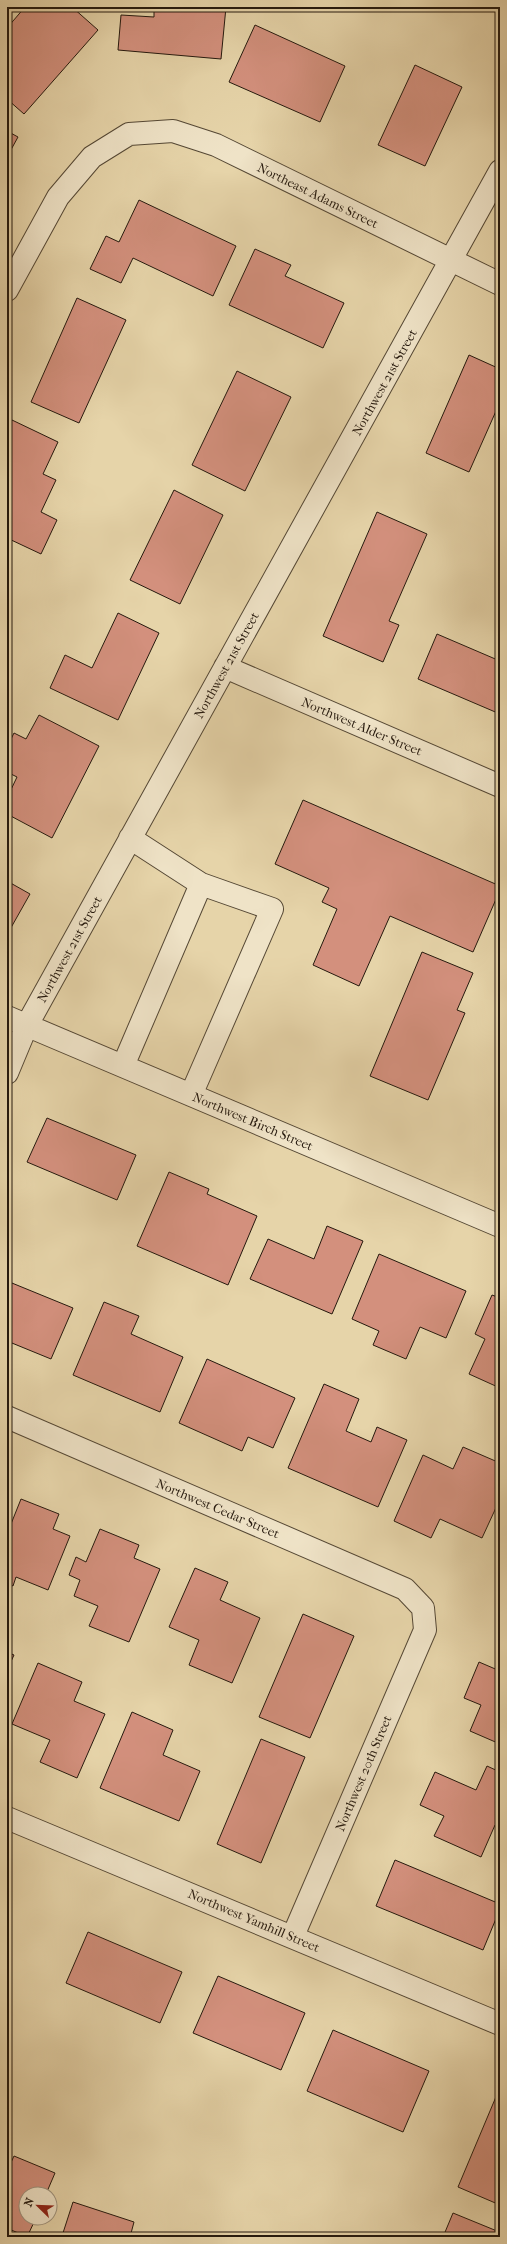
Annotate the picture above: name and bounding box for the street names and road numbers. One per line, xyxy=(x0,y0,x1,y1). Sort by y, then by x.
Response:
street label: Northeast Adams Street xyxy=(255,160,381,231)
street label: Northwest 21st Street xyxy=(349,326,420,438)
street label: Northwest 21st Street xyxy=(191,609,262,721)
street label: Northwest Alder Street xyxy=(299,694,425,759)
street label: Northwest 21st Street xyxy=(34,893,105,1005)
street label: Northwest Birch Street xyxy=(190,1089,316,1154)
street label: Northwest Cedar Street xyxy=(154,1476,282,1541)
street label: Northwest 20th Street xyxy=(332,1713,395,1833)
street label: Northwest Yamhill Street xyxy=(186,1886,322,1955)

